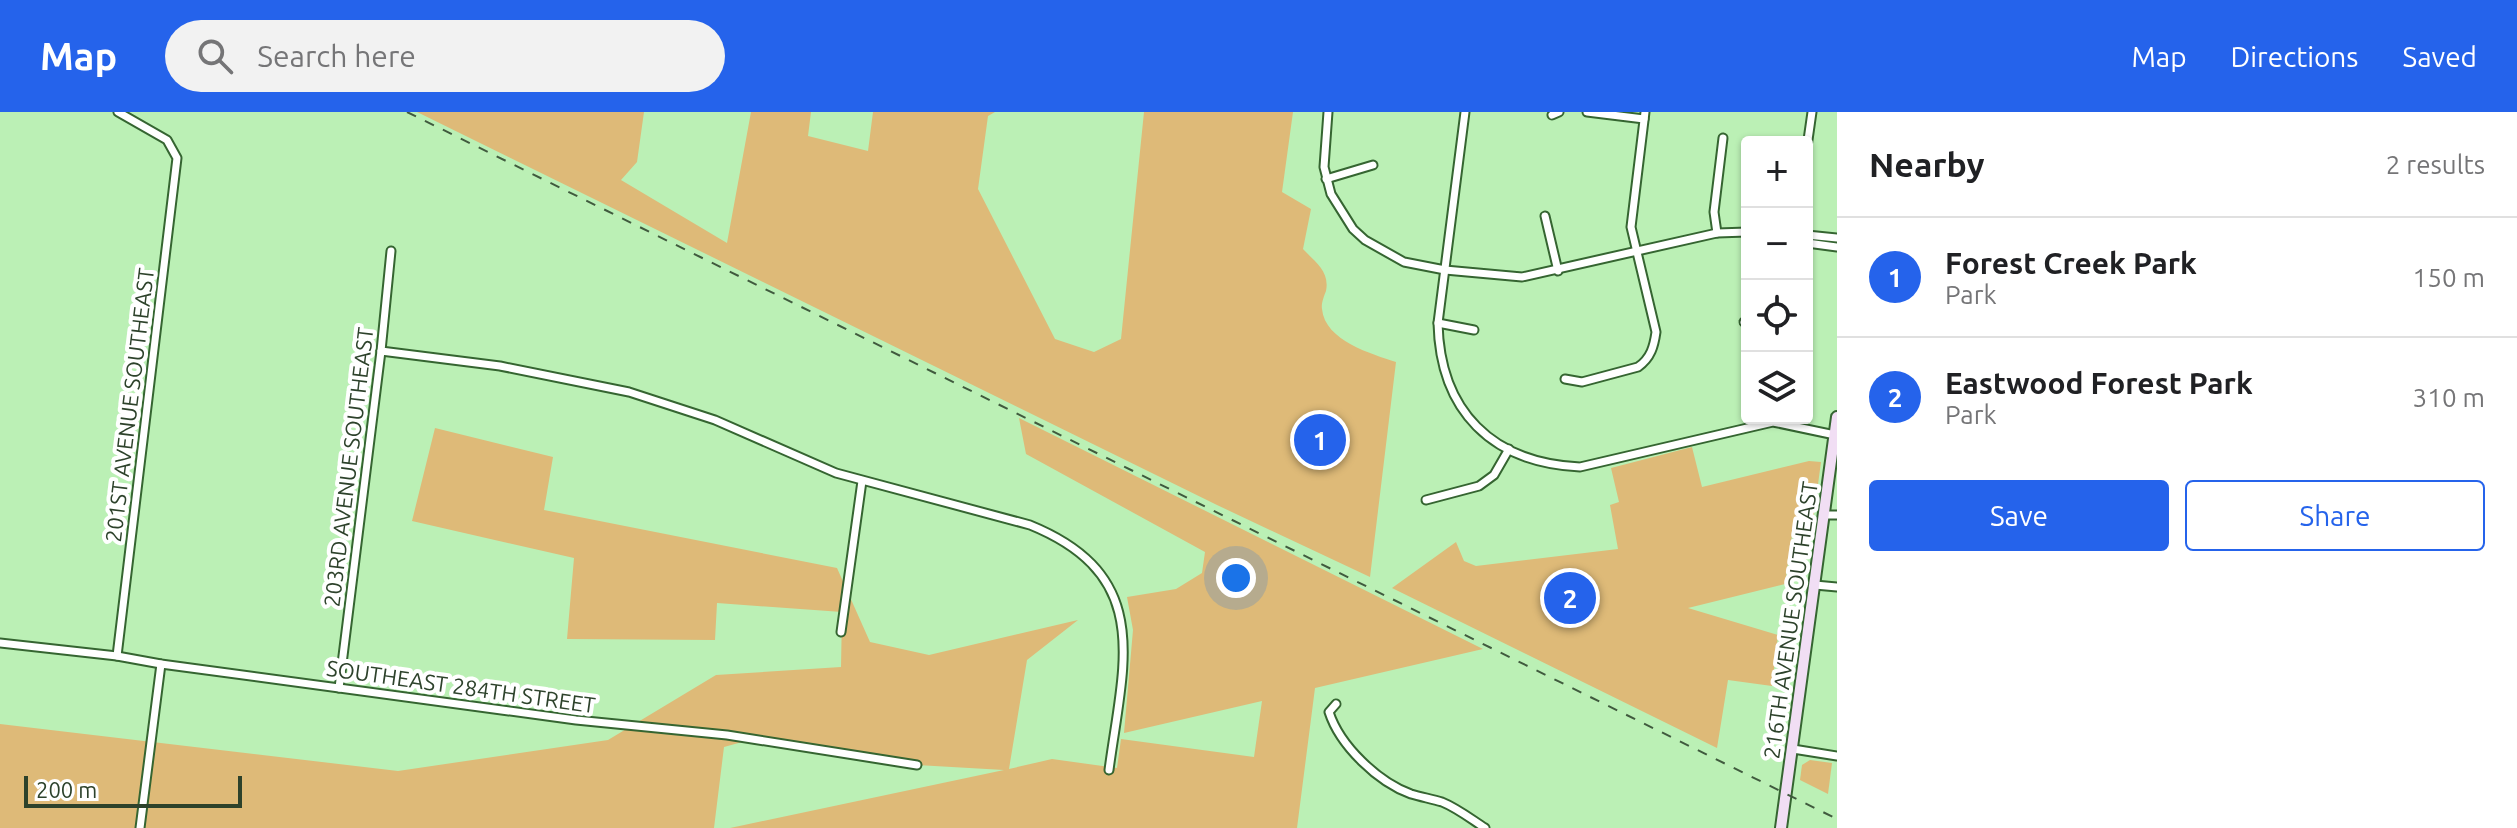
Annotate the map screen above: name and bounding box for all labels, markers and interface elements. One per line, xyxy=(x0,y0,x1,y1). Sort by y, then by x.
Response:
search box xyxy=(165,20,725,92)
icon: search xyxy=(193,34,237,78)
text: Map xyxy=(40,35,117,77)
text: Search here xyxy=(257,39,416,73)
text: Map xyxy=(2131,41,2187,72)
text: Directions xyxy=(2231,41,2358,72)
text: Saved xyxy=(2402,41,2477,72)
map controls xyxy=(1741,136,1813,424)
button: + xyxy=(1741,136,1813,208)
text: Nearby xyxy=(1869,145,1984,183)
text: 2 results xyxy=(2386,150,2485,179)
button: − xyxy=(1741,208,1813,280)
text: Forest Creek Park xyxy=(1945,246,2197,280)
text: 1 xyxy=(1888,263,1902,292)
text: 150 m xyxy=(2413,263,2485,292)
street label: 201ST AVENUE SOUTHEAST xyxy=(100,267,158,543)
button: locate xyxy=(1741,280,1813,352)
text: Park xyxy=(1945,280,1997,309)
street label: 203RD AVENUE SOUTHEAST xyxy=(318,326,378,608)
button: layers xyxy=(1741,352,1813,424)
text: Eastwood Forest Park xyxy=(1945,366,2253,400)
text: 2 xyxy=(1888,383,1902,412)
text: 310 m xyxy=(2413,383,2485,412)
text: Park xyxy=(1945,400,1997,429)
pin: 1 xyxy=(1294,410,1346,470)
street label: 216TH AVENUE SOUTHEAST xyxy=(1758,480,1822,760)
button: Save xyxy=(1869,480,2169,551)
button: Share xyxy=(2185,480,2485,551)
your location xyxy=(1216,558,1256,598)
pin: 2 xyxy=(1544,568,1596,628)
street label: SOUTHEAST 284TH STREET xyxy=(325,655,597,717)
scale bar xyxy=(24,772,242,808)
text: 200 m xyxy=(36,777,97,802)

